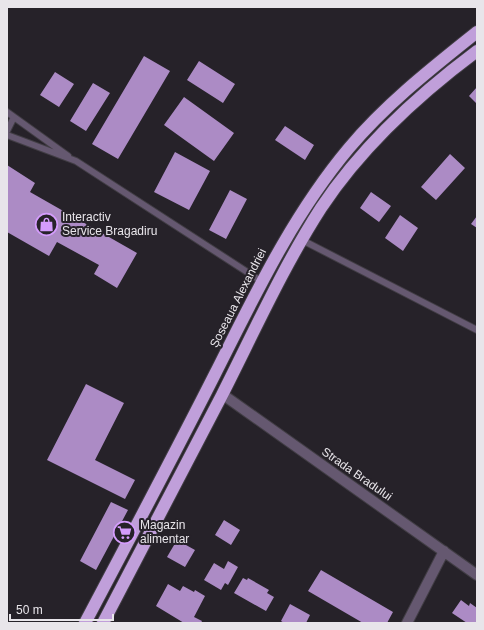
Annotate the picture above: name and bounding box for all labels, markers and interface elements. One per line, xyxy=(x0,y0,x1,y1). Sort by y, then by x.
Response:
place label: Interactiv Service Bragadiru xyxy=(62,210,157,238)
shop icon: Interactiv Service Bragadiru xyxy=(33,211,59,237)
street label: Șoseaua Alexandriei xyxy=(207,246,269,350)
street label: Strada Bradului xyxy=(319,445,395,503)
place label: Magazin alimentar xyxy=(140,518,189,546)
supermarket icon: Magazin alimentar xyxy=(111,519,137,545)
scale bar xyxy=(10,596,113,622)
text: 50 m xyxy=(16,603,43,617)

